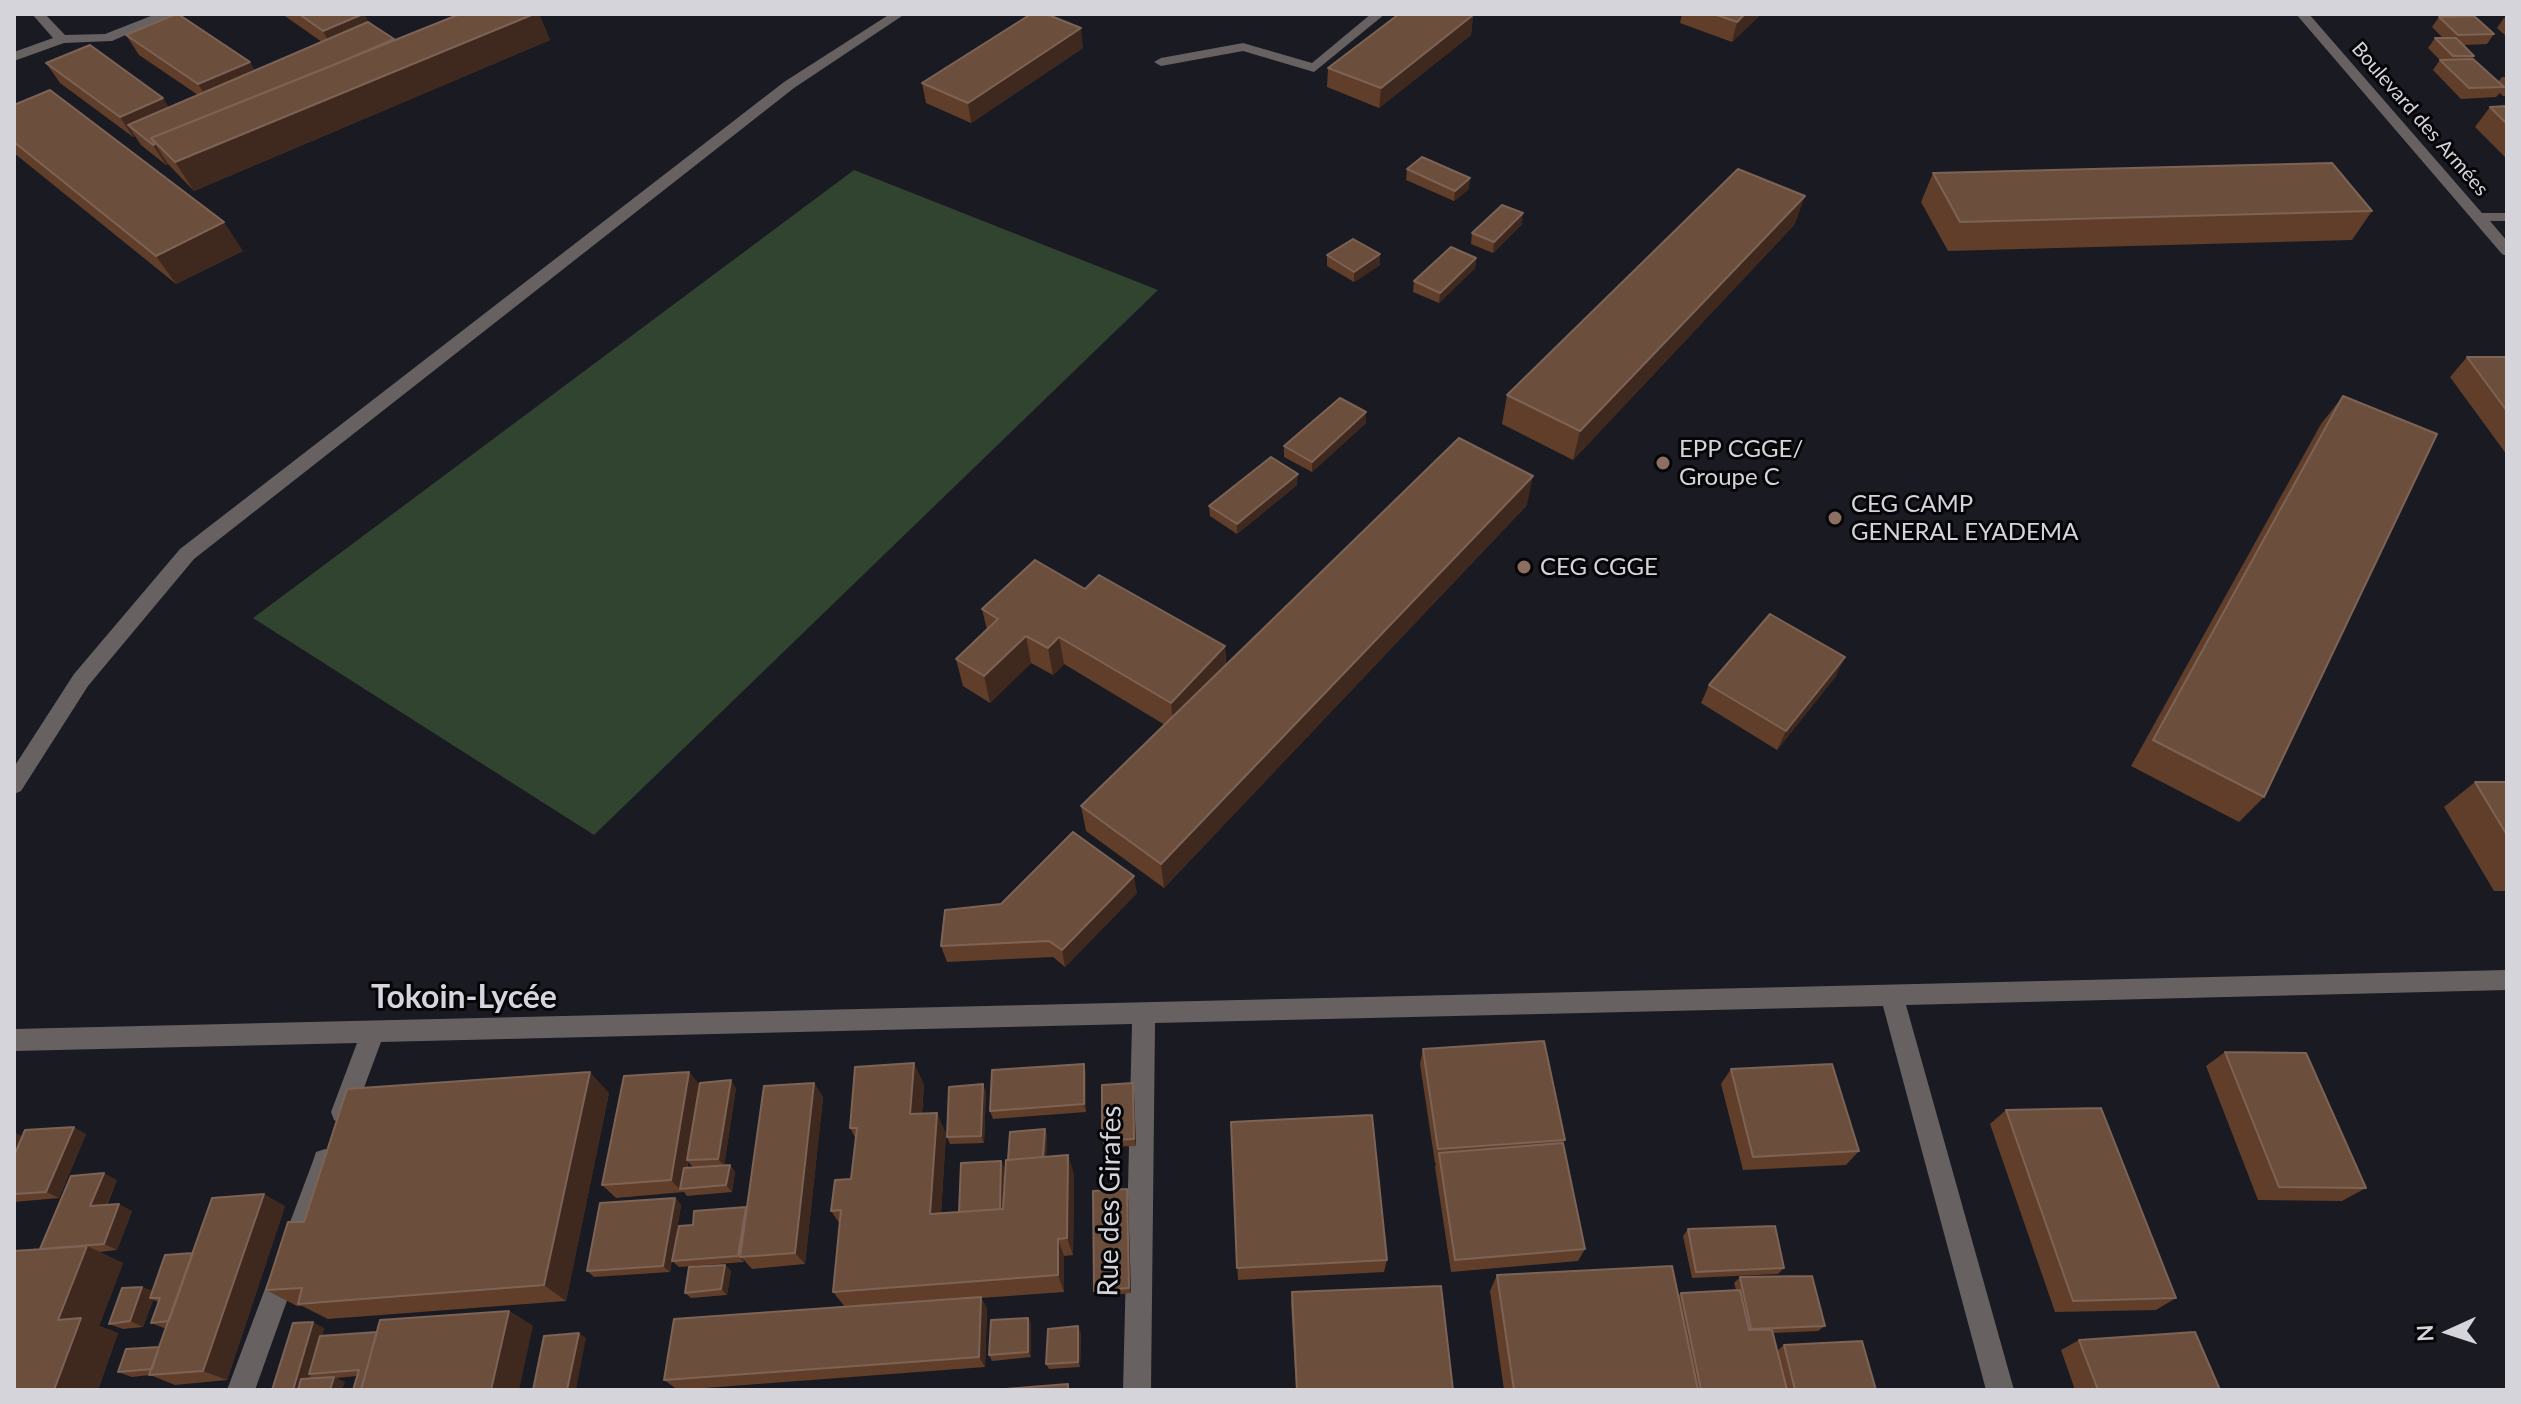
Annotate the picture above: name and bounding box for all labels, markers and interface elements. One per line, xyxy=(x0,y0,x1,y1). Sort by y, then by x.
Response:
street label: Boulevard des Armées xyxy=(2347,37,2493,201)
place label: EPP CGGE/ Groupe C xyxy=(1679,435,1803,491)
marker: EPP CGGE/ Groupe C xyxy=(1654,454,1672,472)
place label: CEG CAMP GENERAL EYADEMA xyxy=(1851,490,2078,546)
marker: CEG CAMP GENERAL EYADEMA xyxy=(1826,509,1844,527)
place label: CEG CGGE xyxy=(1540,553,1658,581)
marker: CEG CGGE xyxy=(1515,558,1533,576)
district label: Tokoin-Lycée xyxy=(371,979,557,1017)
street label: Rue des Girafes xyxy=(1092,1105,1128,1297)
north arrow xyxy=(2409,1292,2489,1372)
text: N xyxy=(2411,1324,2438,1342)

